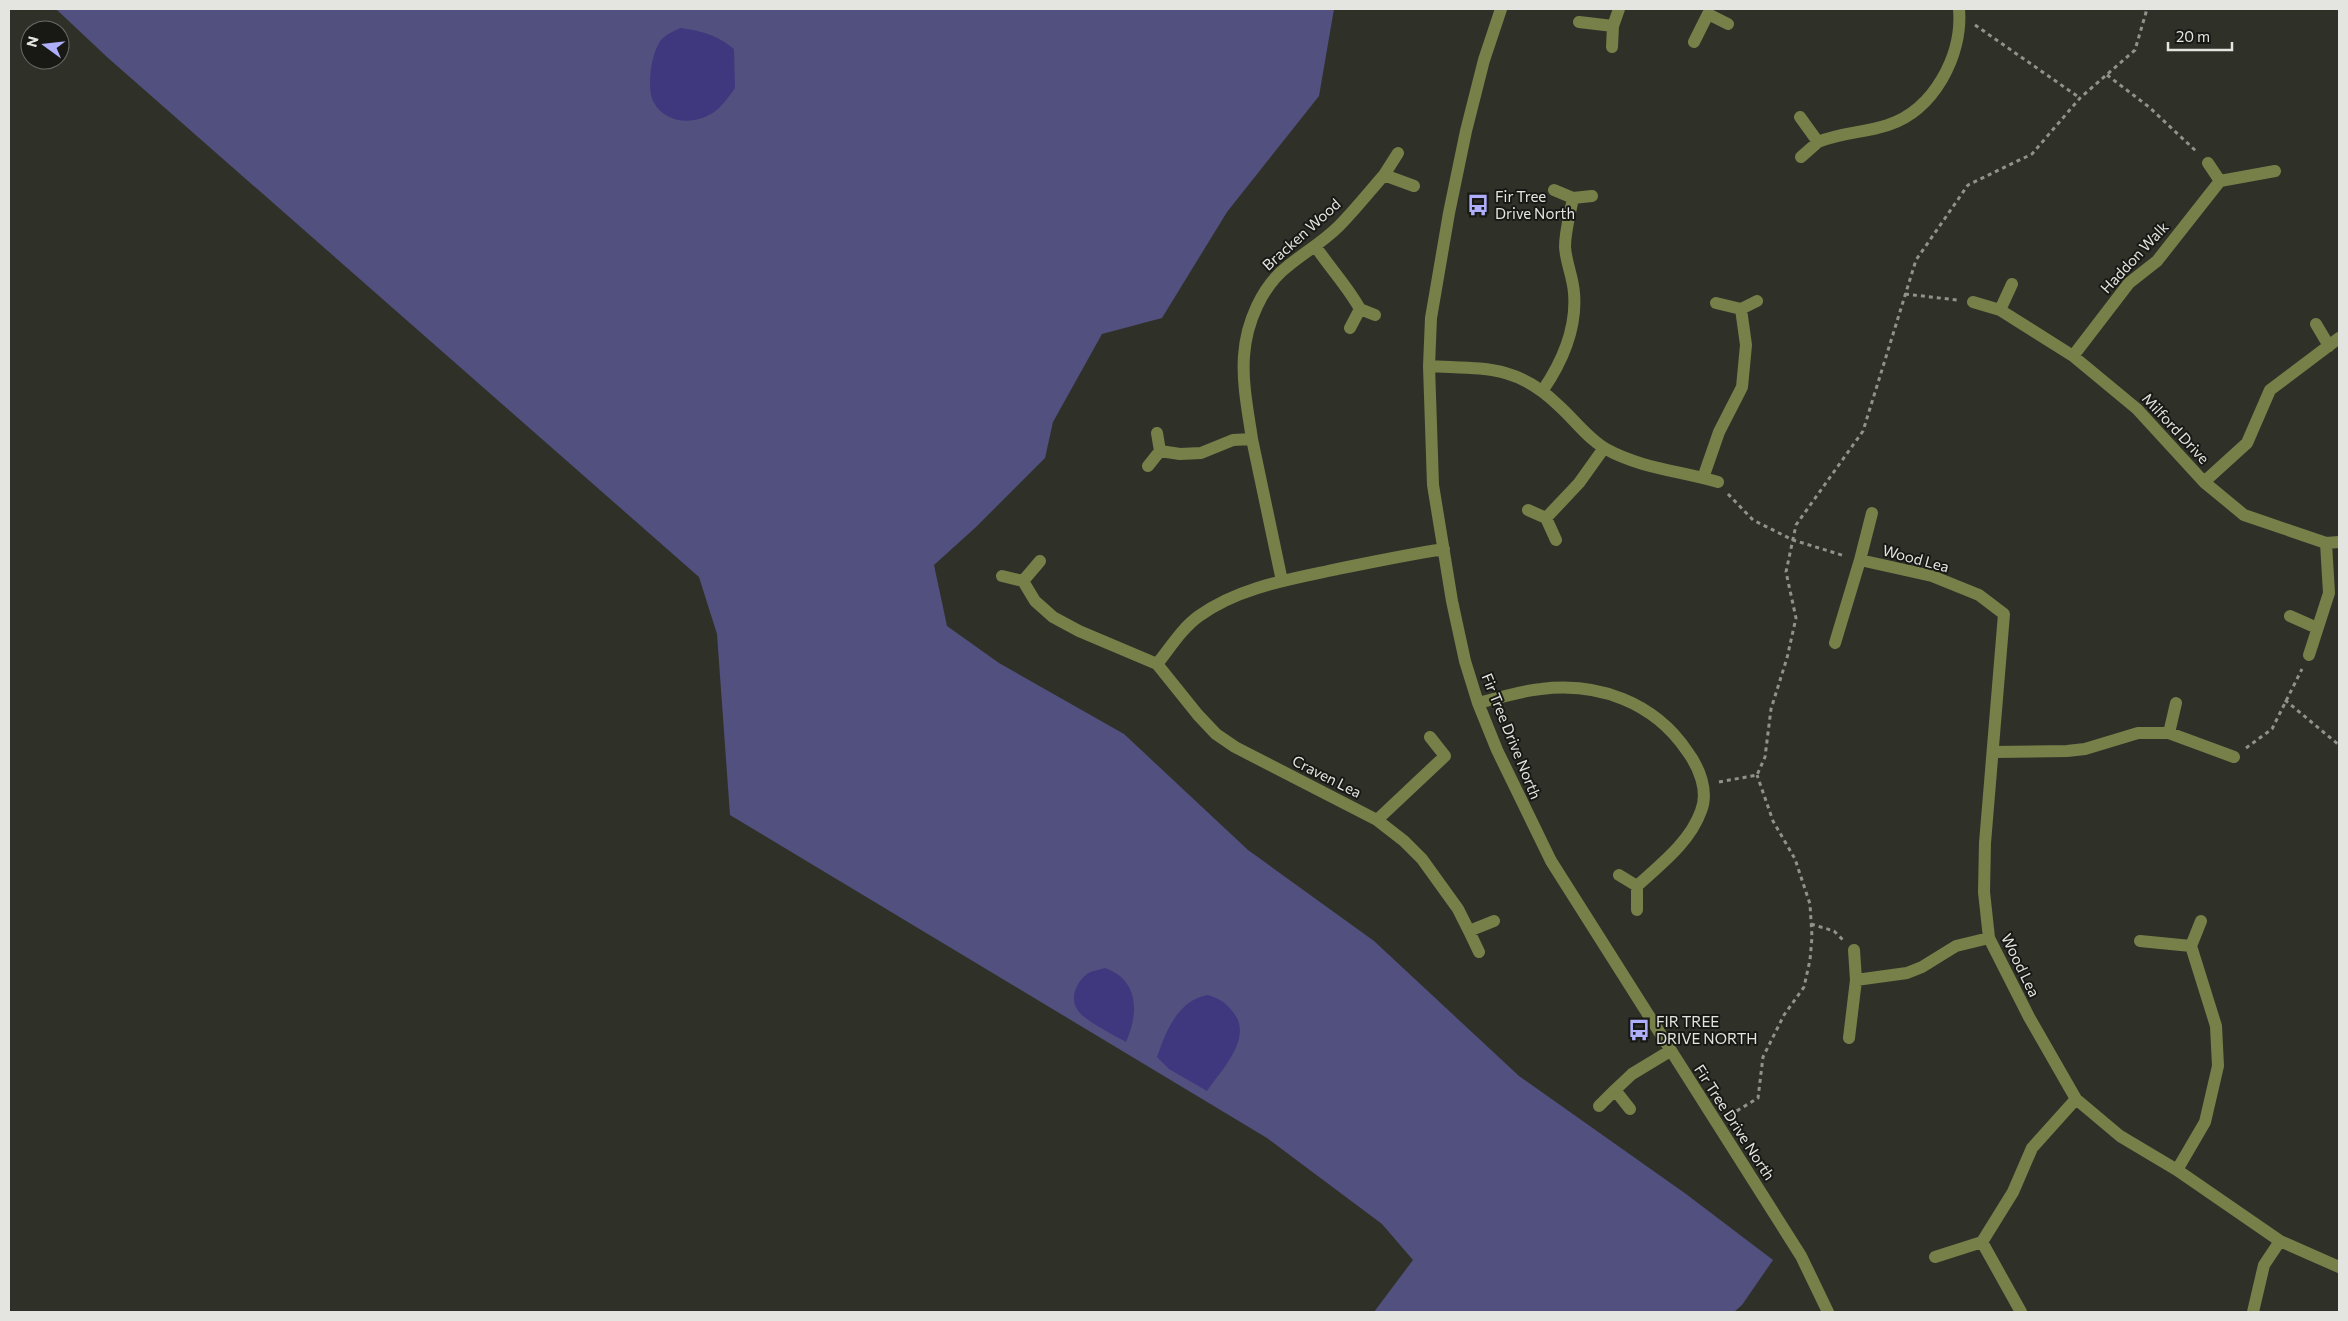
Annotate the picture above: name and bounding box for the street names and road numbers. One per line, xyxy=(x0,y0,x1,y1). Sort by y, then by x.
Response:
street label: Bracken Wood xyxy=(1258,194,1344,274)
street label: Haddon Walk xyxy=(2096,218,2172,296)
street label: Milford Drive xyxy=(2139,389,2213,467)
street label: Wood Lea xyxy=(1881,540,1951,576)
street label: Fir Tree Drive North xyxy=(1479,670,1545,802)
street label: Craven Lea xyxy=(1290,751,1364,801)
street label: Wood Lea xyxy=(1998,930,2044,1000)
street label: Fir Tree Drive North xyxy=(1691,1061,1779,1183)

